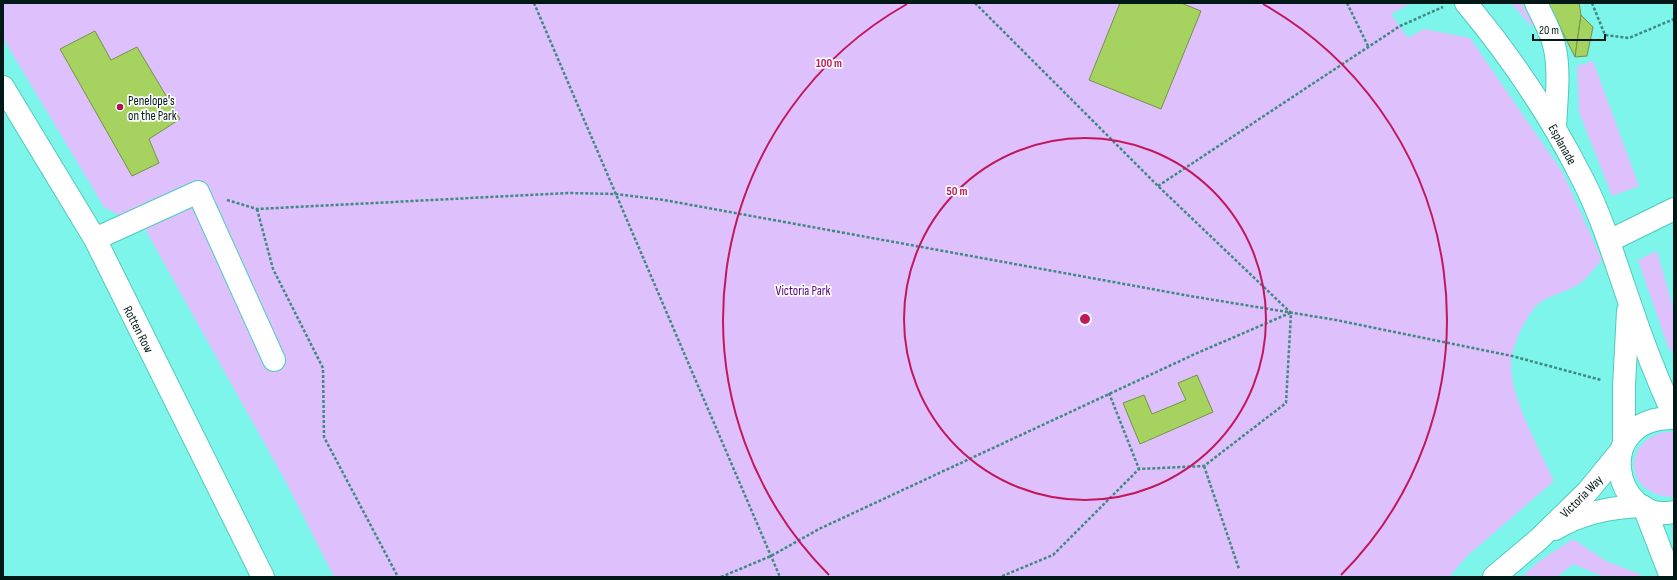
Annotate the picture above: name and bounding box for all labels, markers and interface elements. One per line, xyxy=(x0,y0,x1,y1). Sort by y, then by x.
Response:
scale bar xyxy=(1533,16,1605,42)
text: 20 m xyxy=(1539,23,1559,38)
text: 100 m xyxy=(816,56,842,71)
place label: Penelope's on the Park xyxy=(128,93,177,124)
marker: Penelope's on the Park xyxy=(115,102,125,112)
street label: Esplanade xyxy=(1544,121,1580,168)
text: 50 m xyxy=(947,184,967,199)
park label: Victoria Park xyxy=(776,283,830,299)
street label: Rotten Row xyxy=(120,303,157,356)
centre of rings xyxy=(1078,312,1092,326)
street label: Victoria Way xyxy=(1557,472,1606,521)

